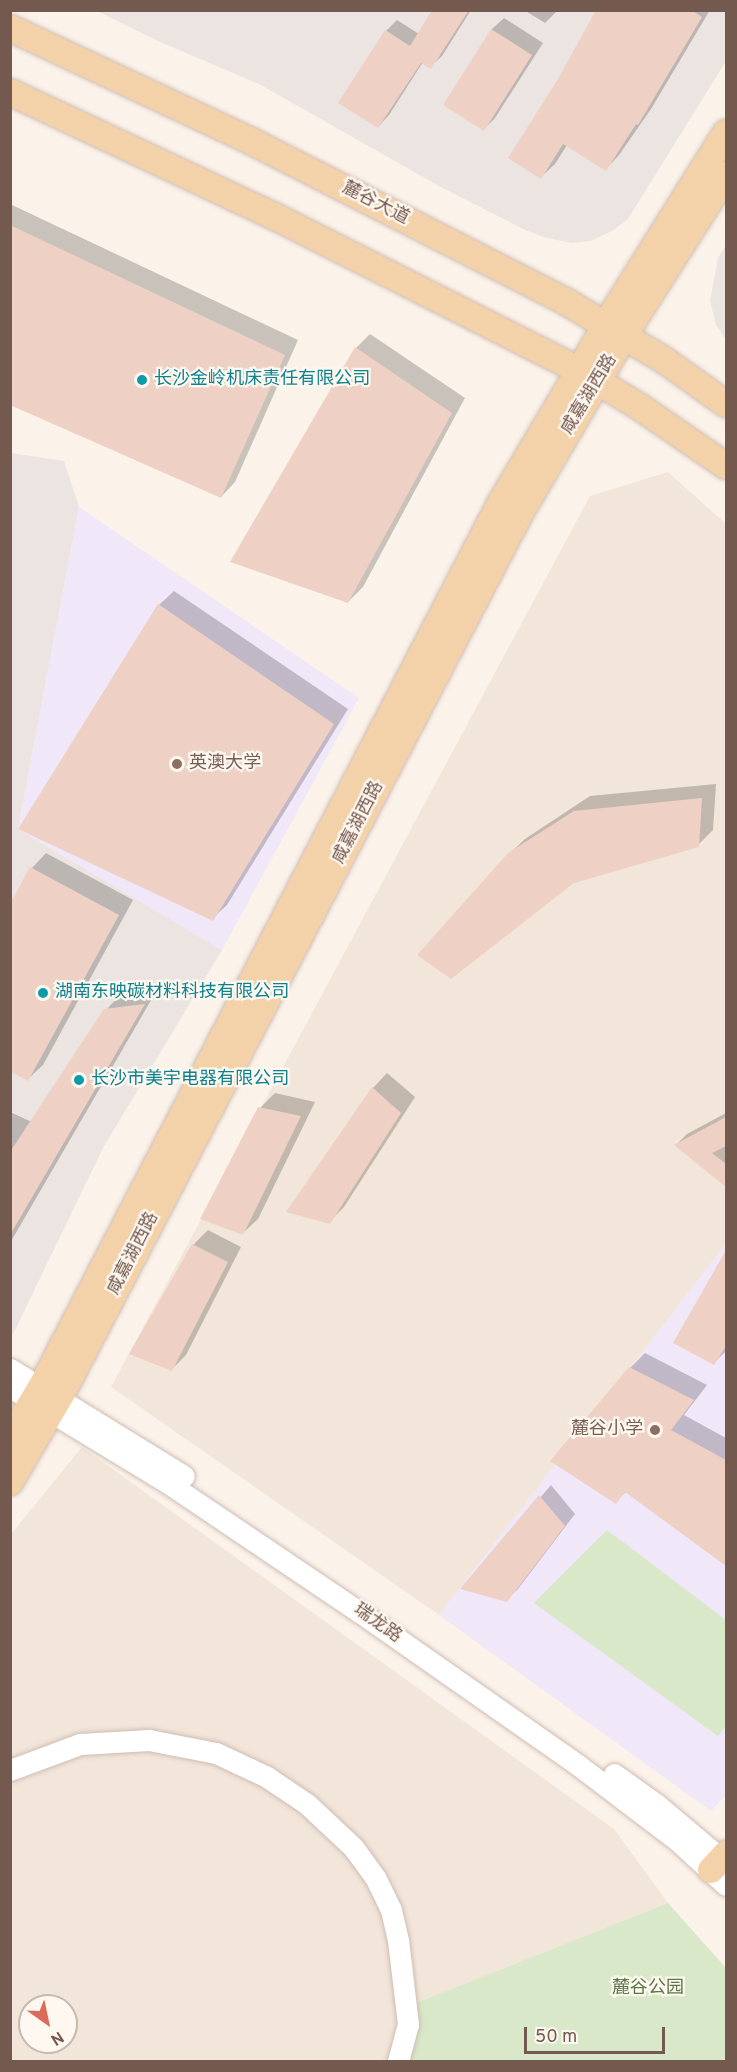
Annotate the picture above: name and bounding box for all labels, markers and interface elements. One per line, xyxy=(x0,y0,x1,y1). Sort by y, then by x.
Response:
street label: 麓谷大道 xyxy=(338,178,412,230)
street label: 咸嘉湖西路 xyxy=(558,351,622,439)
place label: 长沙金岭机床责任有限公司 xyxy=(154,369,370,391)
marker: 长沙金岭机床责任有限公司 xyxy=(135,373,149,387)
place label: 英澳大学 xyxy=(189,753,261,775)
marker: 英澳大学 xyxy=(170,757,184,771)
street label: 咸嘉湖西路 xyxy=(329,778,389,868)
place label: 湖南东映碳材料科技有限公司 xyxy=(55,982,289,1004)
marker: 湖南东映碳材料科技有限公司 xyxy=(36,986,50,1000)
place label: 长沙市美宇电器有限公司 xyxy=(91,1069,289,1091)
marker: 长沙市美宇电器有限公司 xyxy=(72,1073,86,1087)
street label: 咸嘉湖西路 xyxy=(104,1209,164,1299)
place label: 麓谷小学 xyxy=(571,1419,643,1441)
marker: 麓谷小学 xyxy=(648,1423,662,1437)
street label: 瑞龙路 xyxy=(349,1600,405,1648)
park label: 麓谷公园 xyxy=(612,1978,684,2000)
north arrow xyxy=(18,1994,78,2054)
scale bar xyxy=(527,2015,668,2053)
text: N xyxy=(46,2026,67,2049)
text: 50 m xyxy=(535,2026,577,2049)

